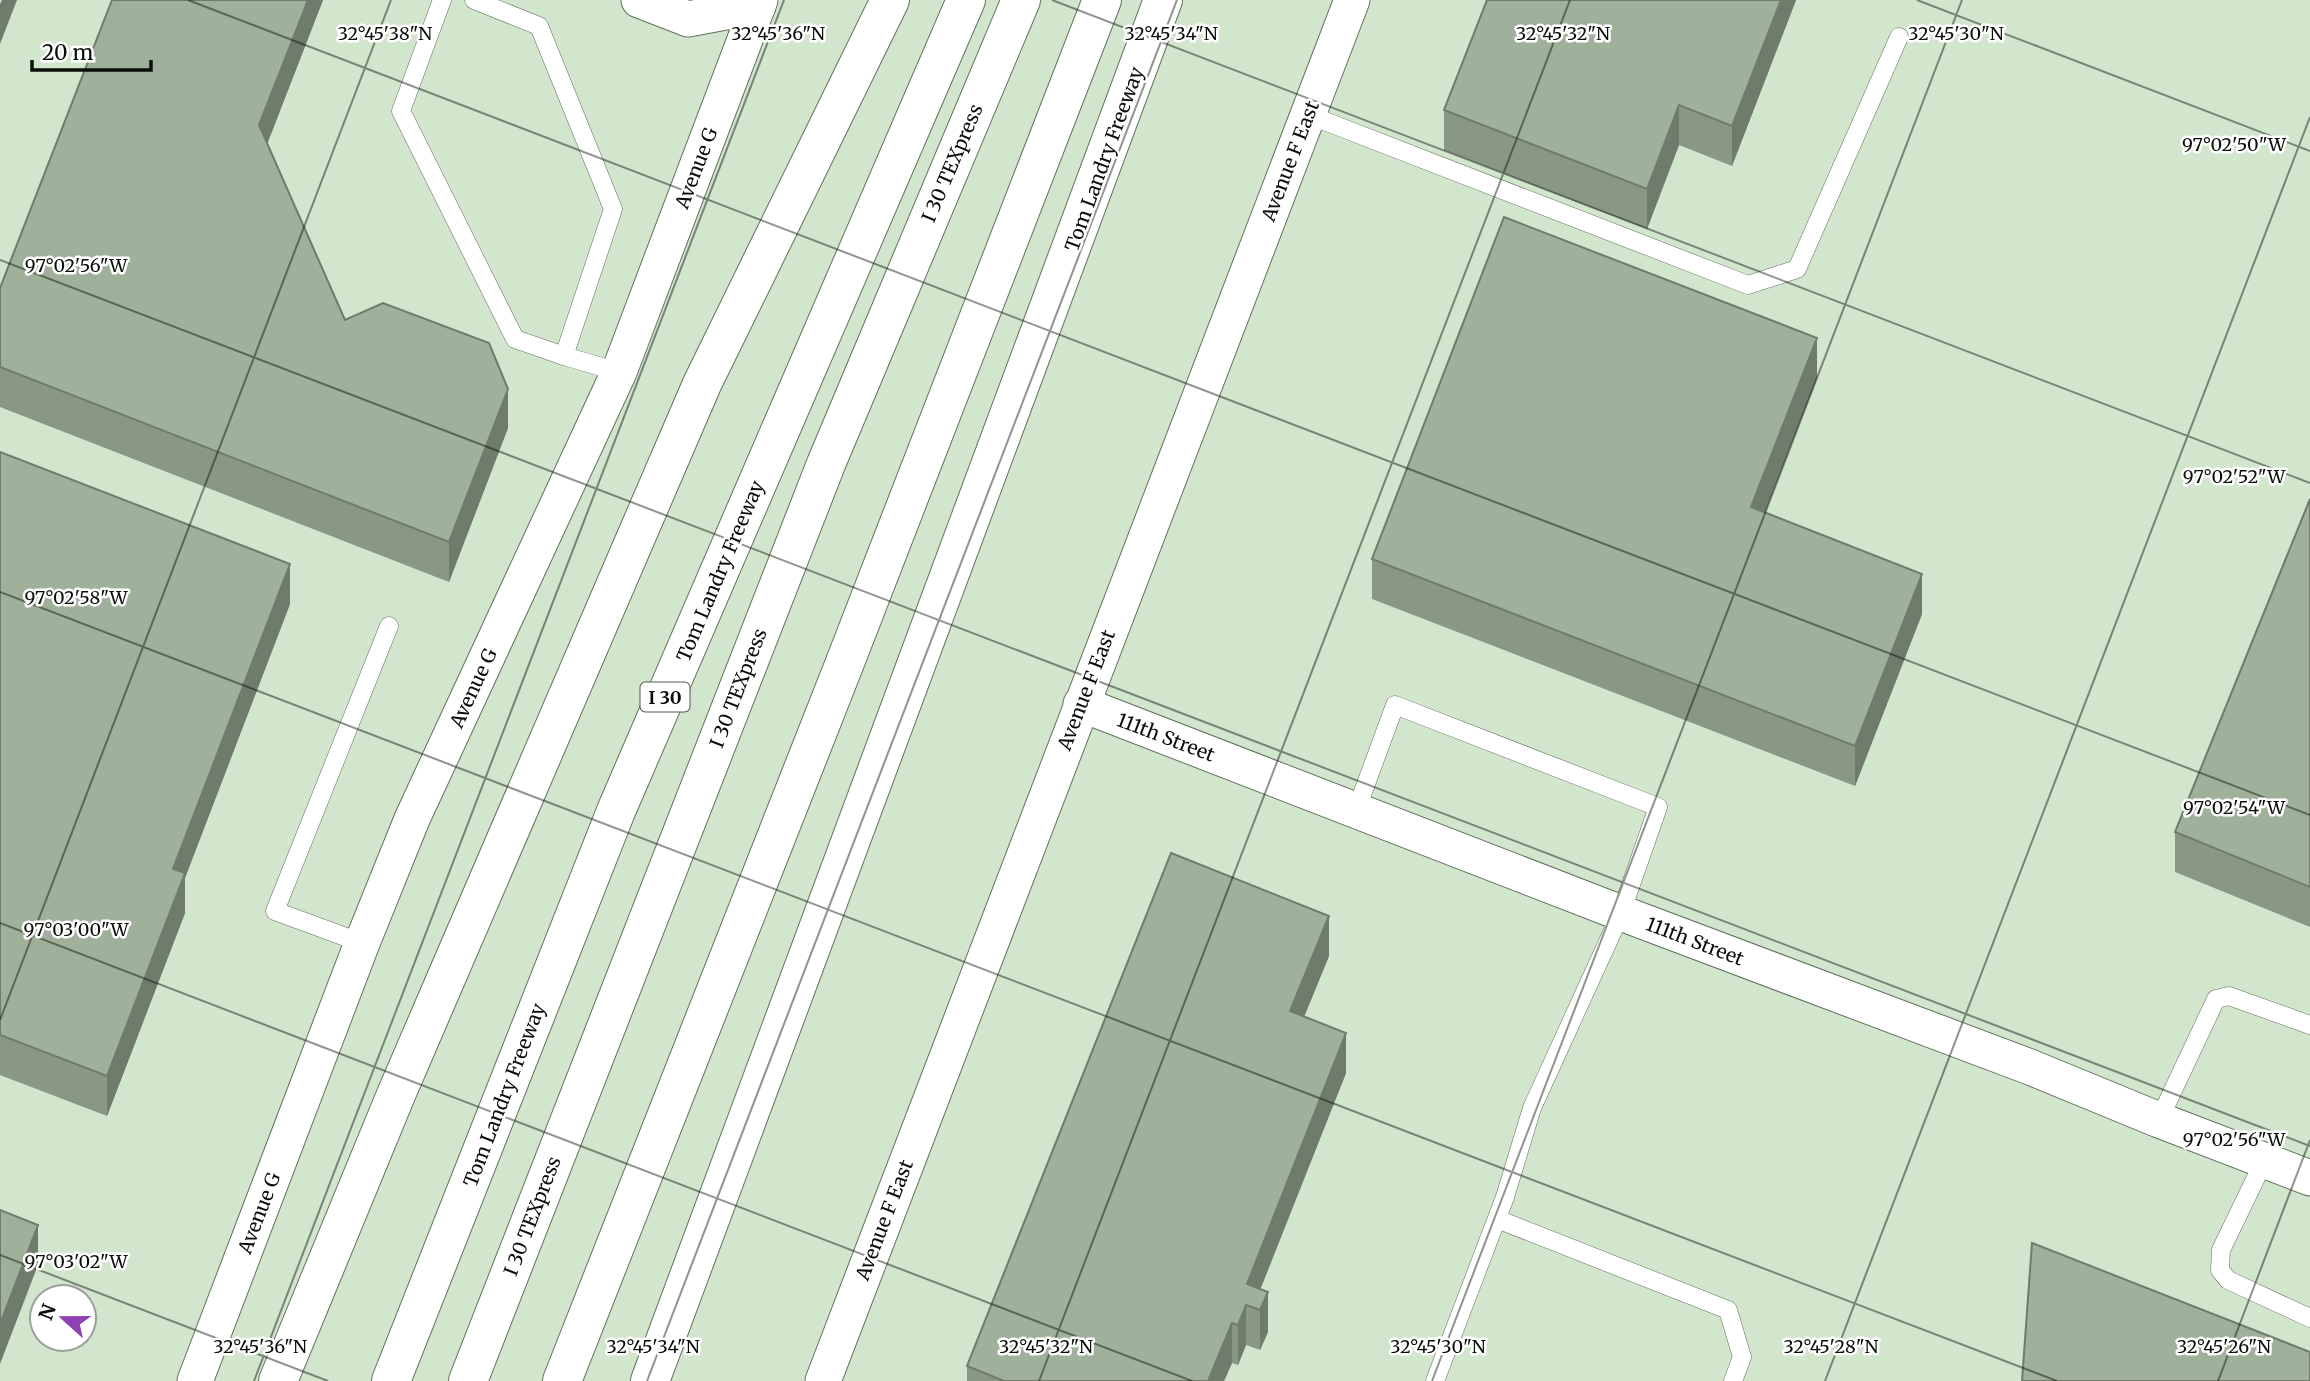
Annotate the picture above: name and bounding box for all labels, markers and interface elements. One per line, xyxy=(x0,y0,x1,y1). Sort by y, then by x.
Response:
text: 32°45'38"N xyxy=(338,22,432,45)
text: 32°45'36"N xyxy=(731,22,825,45)
text: 32°45'34"N xyxy=(1124,22,1218,45)
text: 32°45'32"N xyxy=(1516,22,1610,45)
text: 32°45'30"N xyxy=(1908,22,2004,45)
scale bar xyxy=(32,28,150,72)
text: 20 m xyxy=(42,39,94,66)
street label: Tom Landry Freeway xyxy=(1059,64,1149,254)
street label: Avenue F East xyxy=(1256,97,1324,226)
street label: I 30 TEXpress xyxy=(916,100,988,226)
street label: Avenue G xyxy=(669,124,723,213)
text: 97°02'50"W xyxy=(2182,133,2287,156)
text: 97°02'56"W xyxy=(25,254,128,277)
text: 97°02'52"W xyxy=(2183,465,2286,488)
street label: Tom Landry Freeway xyxy=(671,477,769,665)
text: 97°02'58"W xyxy=(24,586,129,609)
street label: I 30 TEXpress xyxy=(704,625,772,751)
street label: Avenue F East xyxy=(1052,626,1120,755)
street label: Avenue G xyxy=(444,644,502,732)
road number: I 30 xyxy=(640,682,690,712)
street label: 111th Street xyxy=(1114,707,1219,767)
text: 97°02'54"W xyxy=(2183,796,2286,819)
street label: 111th Street xyxy=(1643,911,1748,971)
text: 97°03'00"W xyxy=(24,918,129,941)
street label: Tom Landry Freeway xyxy=(458,1000,550,1190)
text: 97°02'56"W xyxy=(2183,1128,2286,1151)
street label: I 30 TEXpress xyxy=(498,1153,566,1279)
street label: Avenue F East xyxy=(850,1156,918,1285)
street label: Avenue G xyxy=(232,1169,286,1258)
text: 97°03'02"W xyxy=(25,1250,128,1273)
north arrow xyxy=(28,1283,98,1353)
text: N xyxy=(33,1301,61,1323)
text: 32°45'36"N xyxy=(213,1335,307,1358)
text: 32°45'34"N xyxy=(606,1335,700,1358)
text: 32°45'32"N xyxy=(999,1335,1093,1358)
text: 32°45'30"N xyxy=(1390,1335,1486,1358)
text: 32°45'28"N xyxy=(1784,1335,1878,1358)
text: 32°45'26"N xyxy=(2177,1335,2271,1358)

